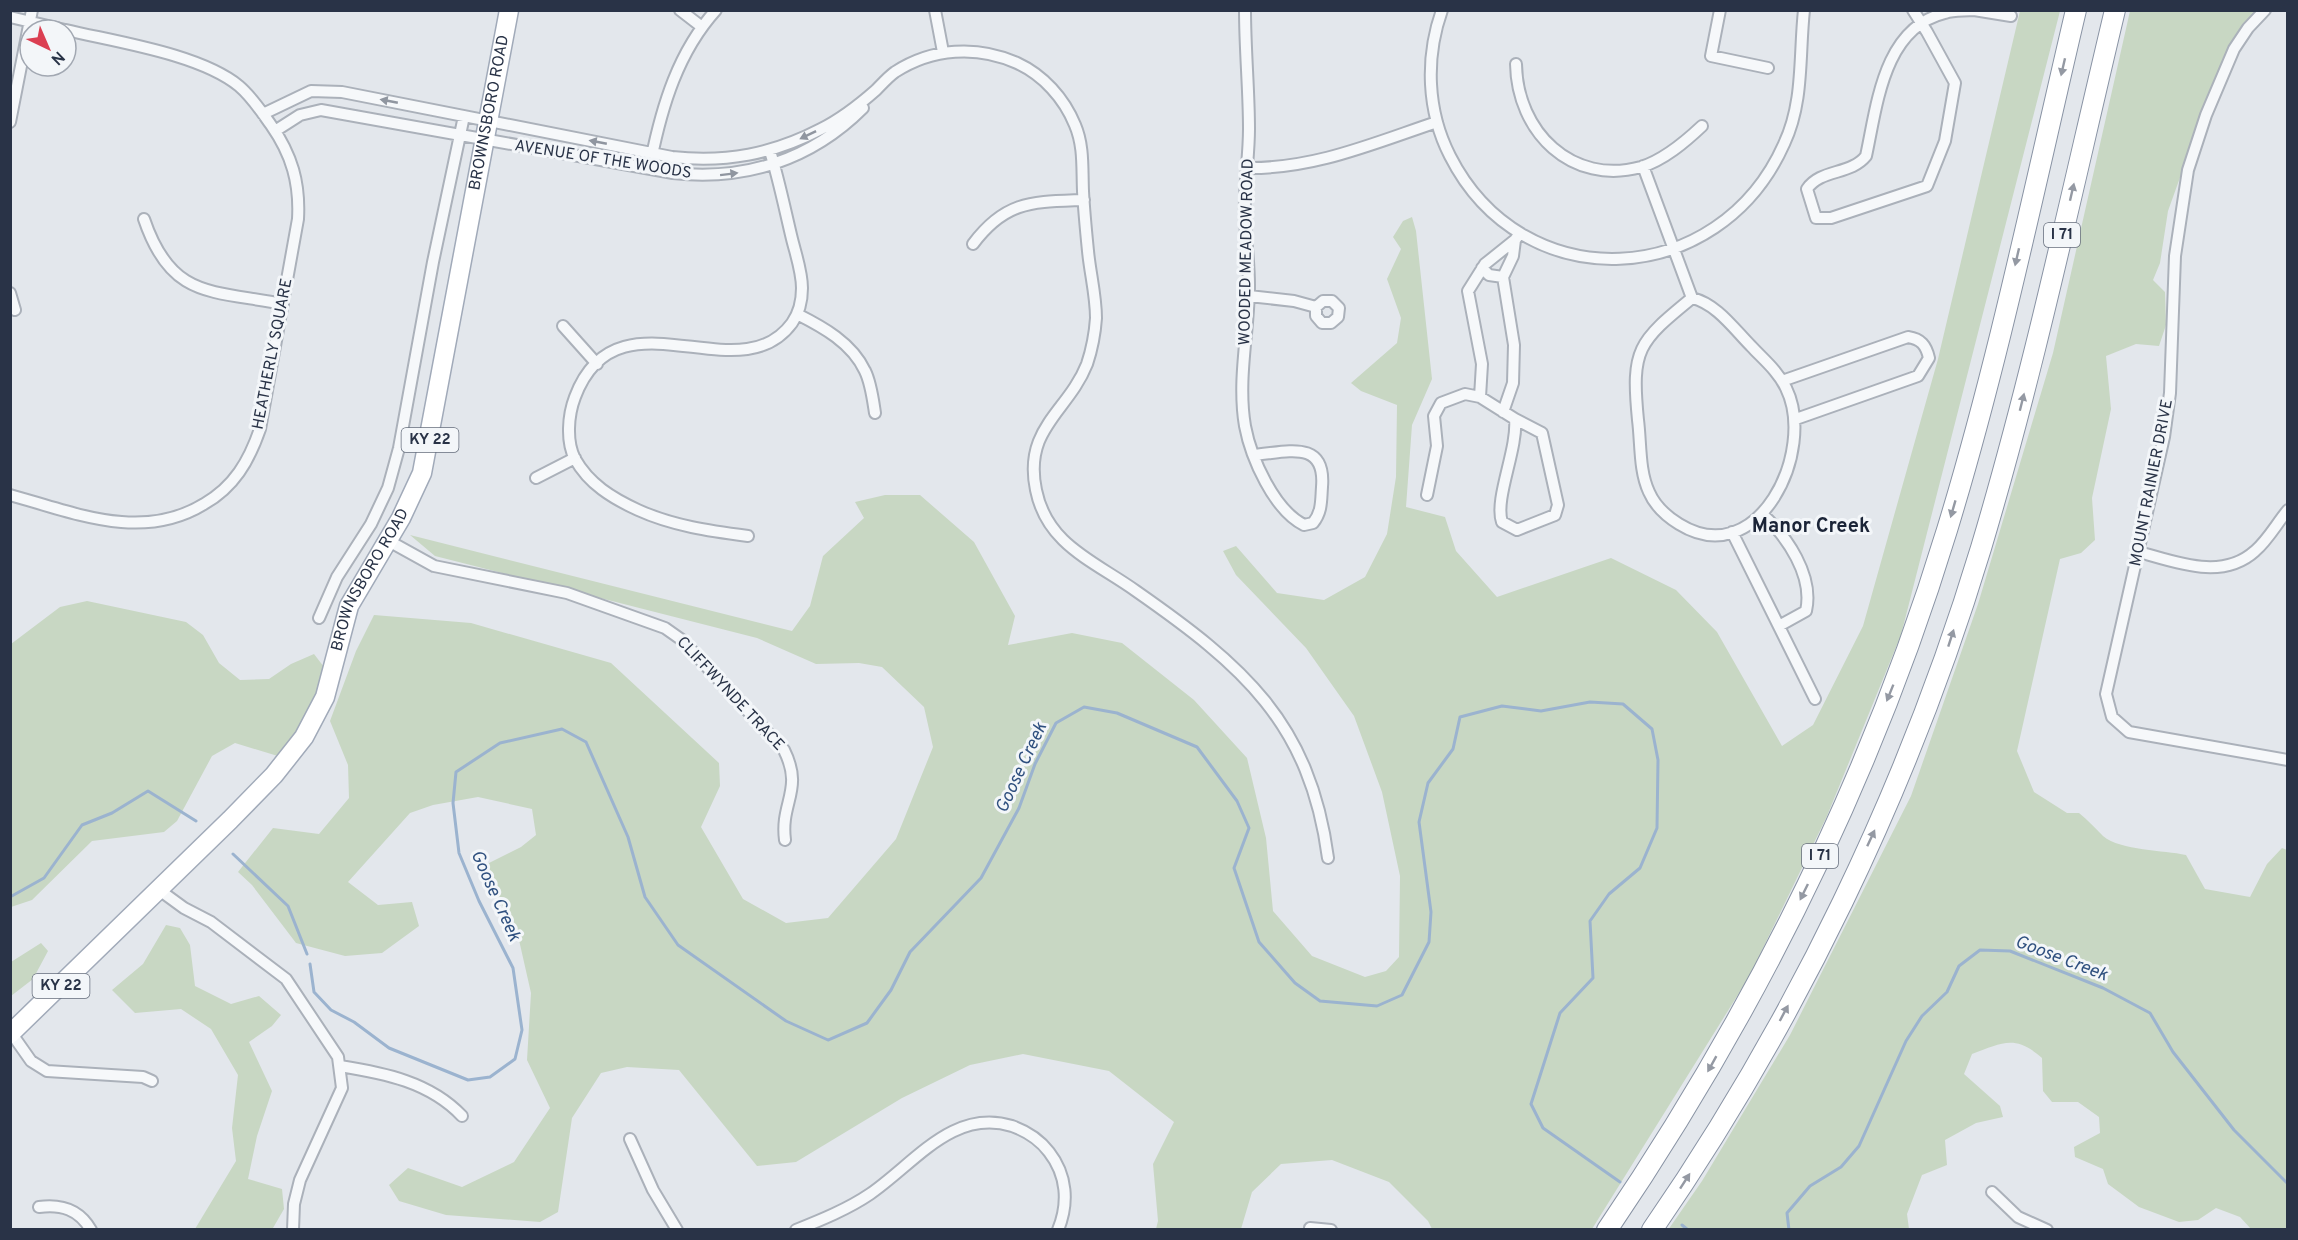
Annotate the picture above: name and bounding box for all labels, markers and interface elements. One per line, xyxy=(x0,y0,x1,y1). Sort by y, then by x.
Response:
north arrow xyxy=(18,18,78,78)
street label: BROWNSBORO ROAD xyxy=(465,33,514,192)
text: N xyxy=(46,46,68,69)
one-way arrow xyxy=(2057,58,2067,77)
one-way arrow xyxy=(380,96,399,105)
one-way arrow xyxy=(800,131,817,140)
street label: AVENUE OF THE WOODS xyxy=(513,136,693,184)
one-way arrow xyxy=(588,137,607,146)
street label: WOODED MEADOW ROAD xyxy=(1235,158,1259,346)
one-way arrow xyxy=(719,169,738,178)
one-way arrow xyxy=(2067,183,2077,201)
road number: I 71 xyxy=(2044,223,2080,247)
one-way arrow xyxy=(2012,248,2022,266)
street label: HEATHERLY SQUARE xyxy=(249,277,297,431)
one-way arrow xyxy=(2017,393,2027,411)
street label: MOUNT RAINIER DRIVE xyxy=(2126,398,2178,568)
road number: KY 22 xyxy=(402,428,458,452)
one-way arrow xyxy=(1948,500,1957,518)
street label: BROWNSBORO ROAD xyxy=(327,506,414,653)
district label: Manor Creek xyxy=(1752,514,1870,540)
one-way arrow xyxy=(1946,629,1956,647)
street label: CLIFFWYNDE TRACE xyxy=(672,633,788,755)
one-way arrow xyxy=(1884,685,1894,703)
water label: Goose Creek xyxy=(991,718,1053,817)
one-way arrow xyxy=(1866,830,1875,847)
road number: I 71 xyxy=(1802,844,1838,868)
water label: Goose Creek xyxy=(465,847,526,946)
one-way arrow xyxy=(1799,883,1808,900)
water label: Goose Creek xyxy=(2011,931,2111,988)
road number: KY 22 xyxy=(32,974,90,998)
one-way arrow xyxy=(1779,1004,1789,1021)
one-way arrow xyxy=(1707,1056,1718,1072)
one-way arrow xyxy=(1679,1173,1690,1189)

